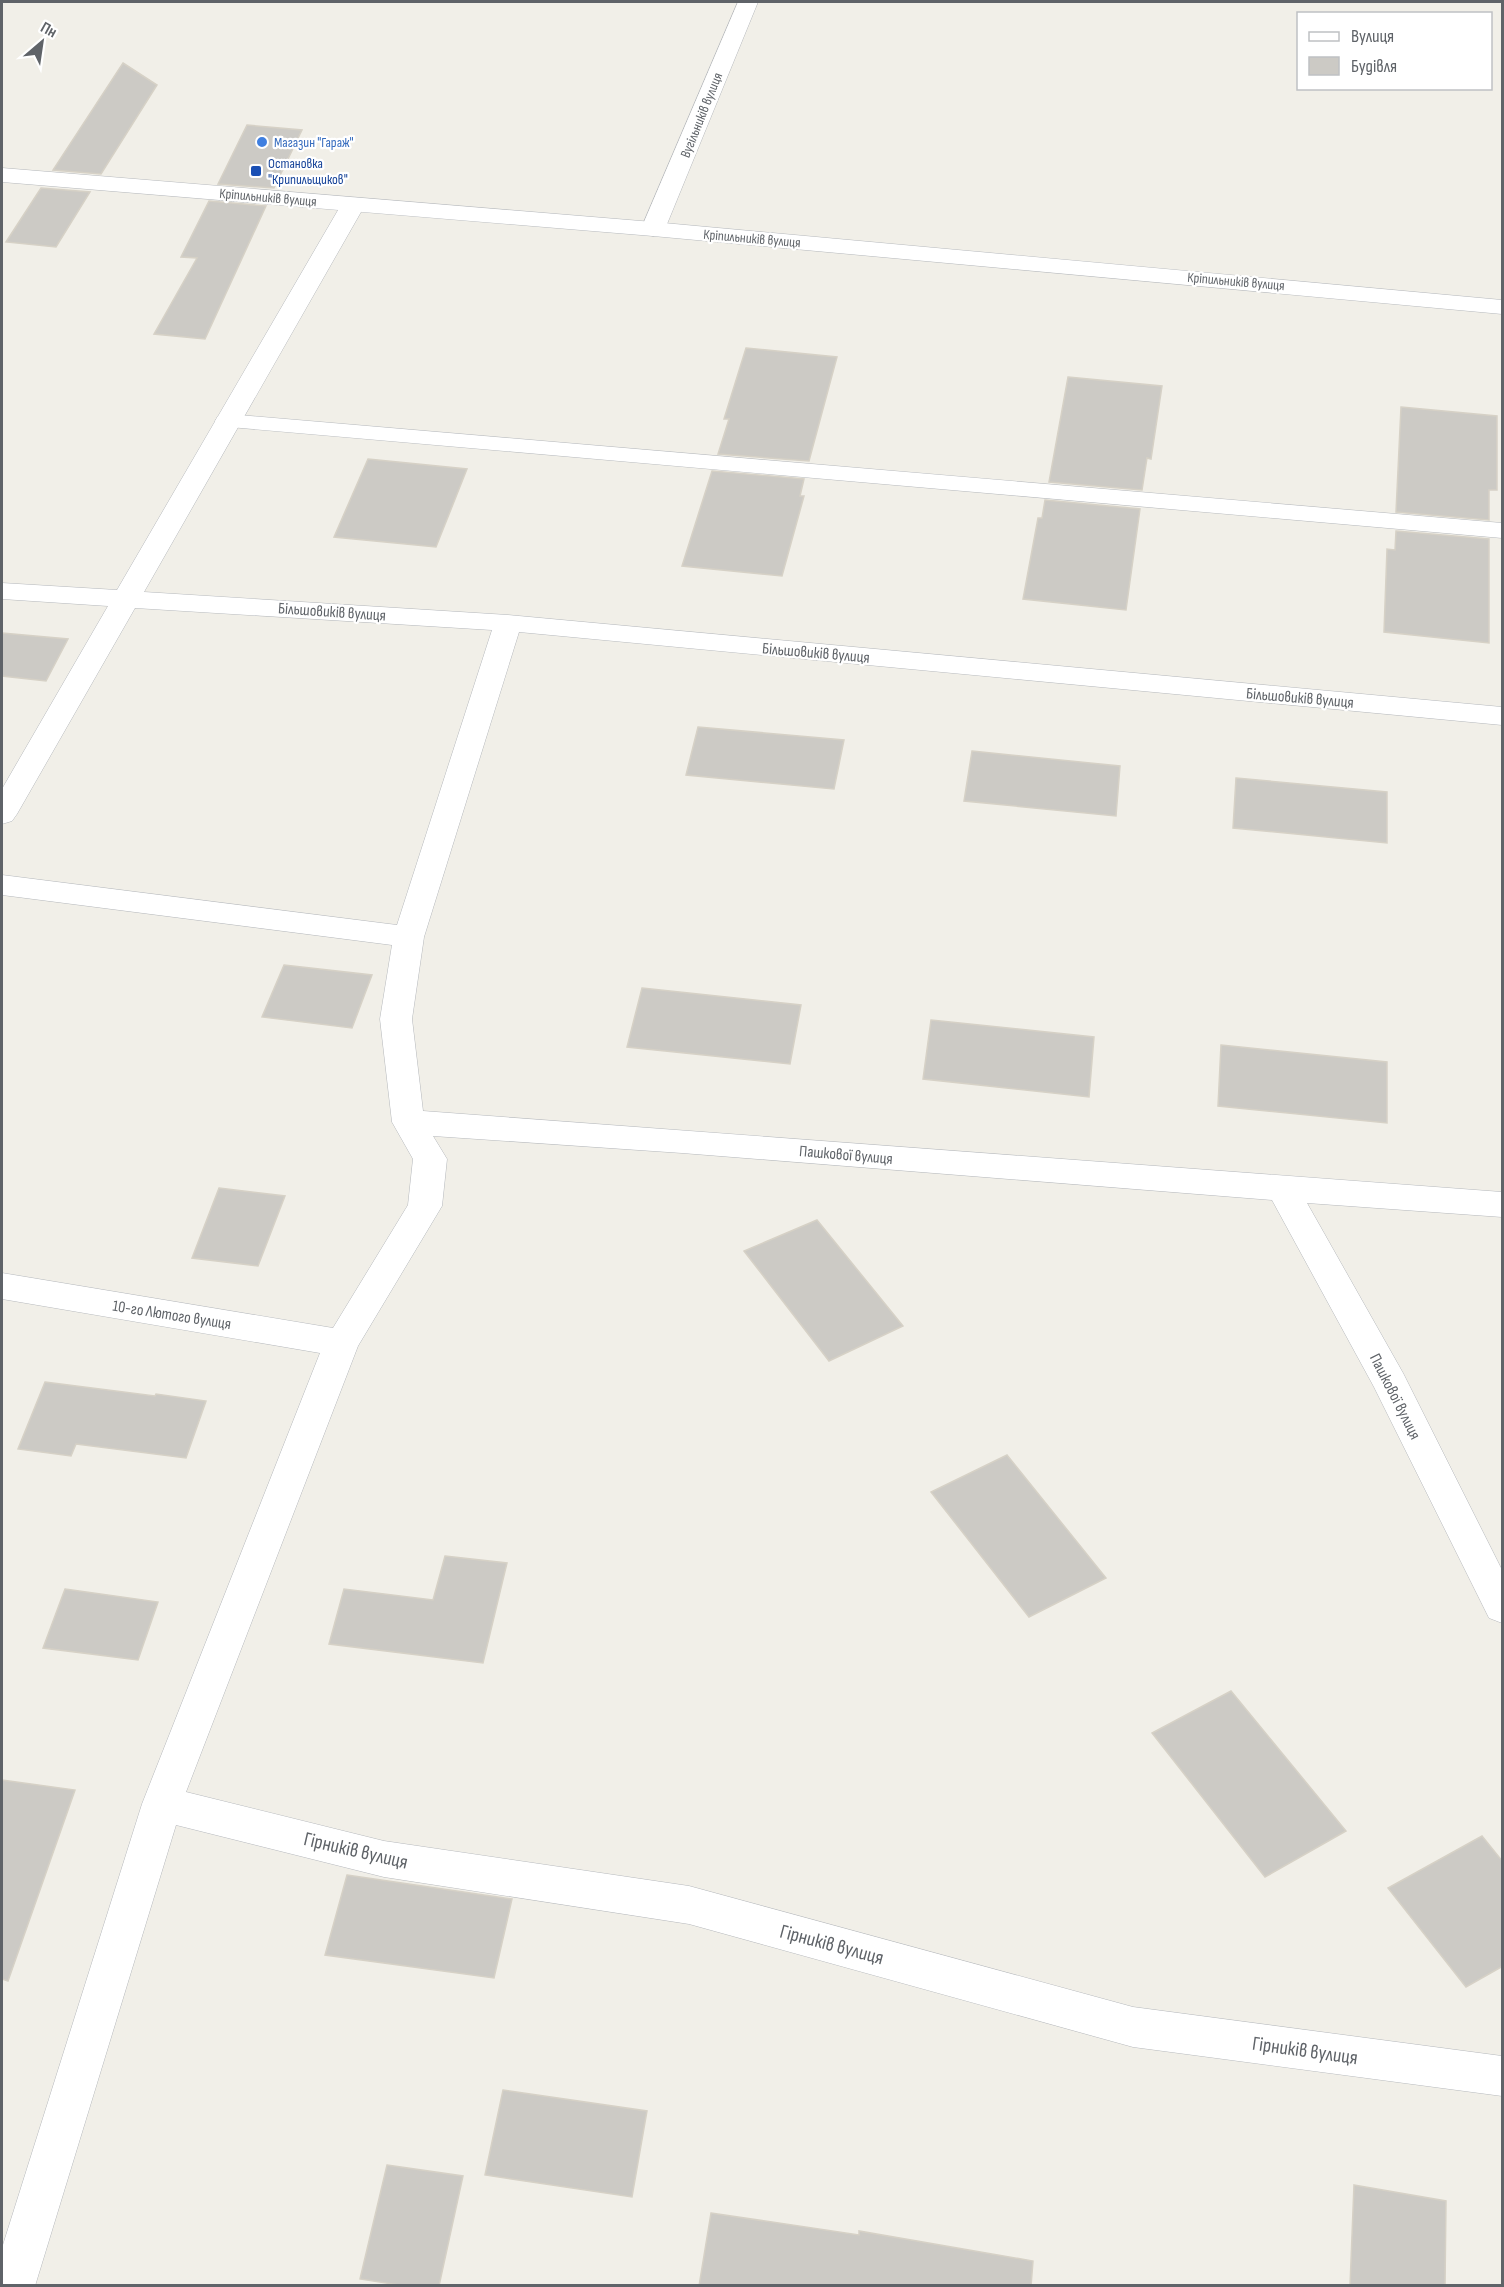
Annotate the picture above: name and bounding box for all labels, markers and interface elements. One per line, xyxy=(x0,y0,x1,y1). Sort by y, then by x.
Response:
north arrow xyxy=(12,12,72,72)
legend xyxy=(1297,12,1492,90)
text: Пн xyxy=(37,18,60,42)
text: Вулиця xyxy=(1351,26,1394,47)
text: Будівля xyxy=(1351,56,1397,77)
street label: Вугільників вулиця xyxy=(677,70,726,160)
place label: Магазин "Гараж" xyxy=(274,134,354,151)
marker: Магазин "Гараж" xyxy=(255,135,269,149)
place label: Остановка "Крипильщиков" xyxy=(268,155,348,188)
marker: Остановка "Крипильщиков" xyxy=(249,164,263,178)
street label: Кріпильників вулиця xyxy=(219,185,317,210)
street label: Кріпильників вулиця xyxy=(703,226,801,251)
street label: Кріпильників вулиця xyxy=(1187,269,1285,294)
street label: Більшовиків вулиця xyxy=(277,599,386,626)
street label: Більшовиків вулиця xyxy=(761,639,870,668)
street label: Більшовиків вулиця xyxy=(1245,684,1354,713)
street label: Пашкової вулиця xyxy=(798,1142,893,1169)
street label: 10-го Лютого вулиця xyxy=(111,1297,232,1334)
street label: Пашкової вулиця xyxy=(1365,1351,1424,1443)
street label: Гірників вулиця xyxy=(301,1827,410,1875)
street label: Гірників вулиця xyxy=(777,1920,886,1970)
street label: Гірників вулиця xyxy=(1251,2032,1359,2070)

